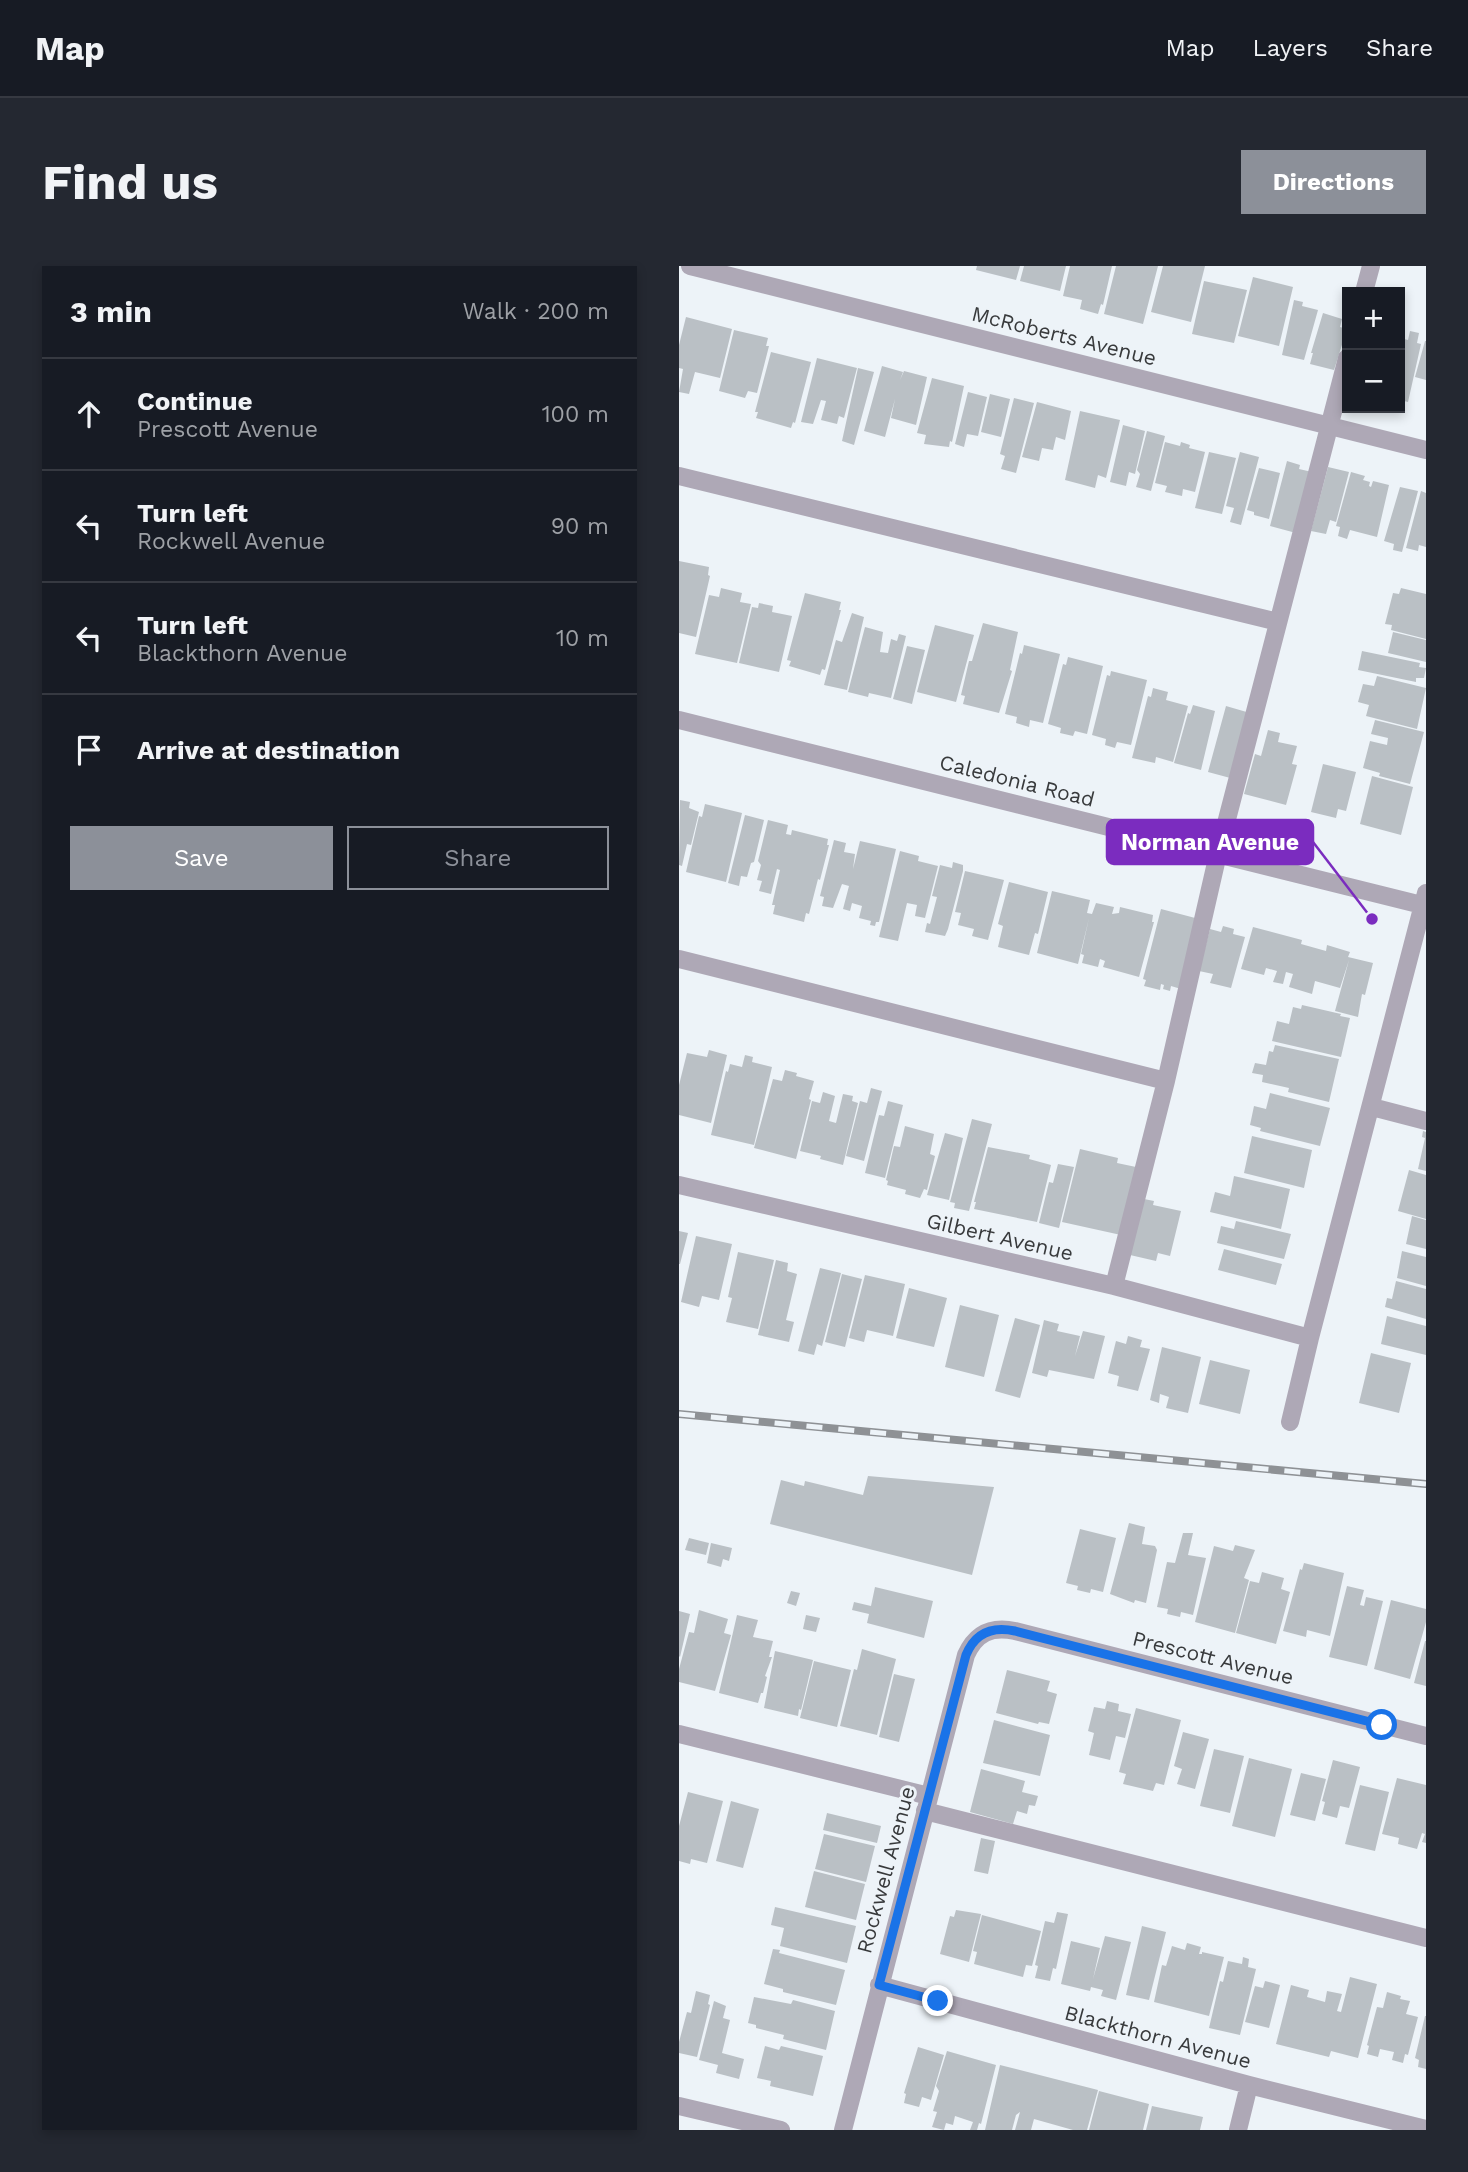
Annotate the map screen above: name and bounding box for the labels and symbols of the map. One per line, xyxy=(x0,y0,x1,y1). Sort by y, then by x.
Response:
street label: McRoberts Avenue xyxy=(969,300,1159,371)
street label: Caledonia Road xyxy=(937,749,1097,812)
callout: Norman Avenue xyxy=(1107,820,1313,864)
text: Norman Avenue xyxy=(1121,829,1299,856)
street label: Gilbert Avenue xyxy=(924,1207,1076,1266)
street label: Prescott Avenue xyxy=(1130,1625,1296,1690)
route start xyxy=(1366,1709,1397,1740)
street label: Rockwell Avenue xyxy=(851,1784,920,1956)
route end xyxy=(922,1985,953,2016)
street label: Blackthorn Avenue xyxy=(1062,2000,1254,2073)

